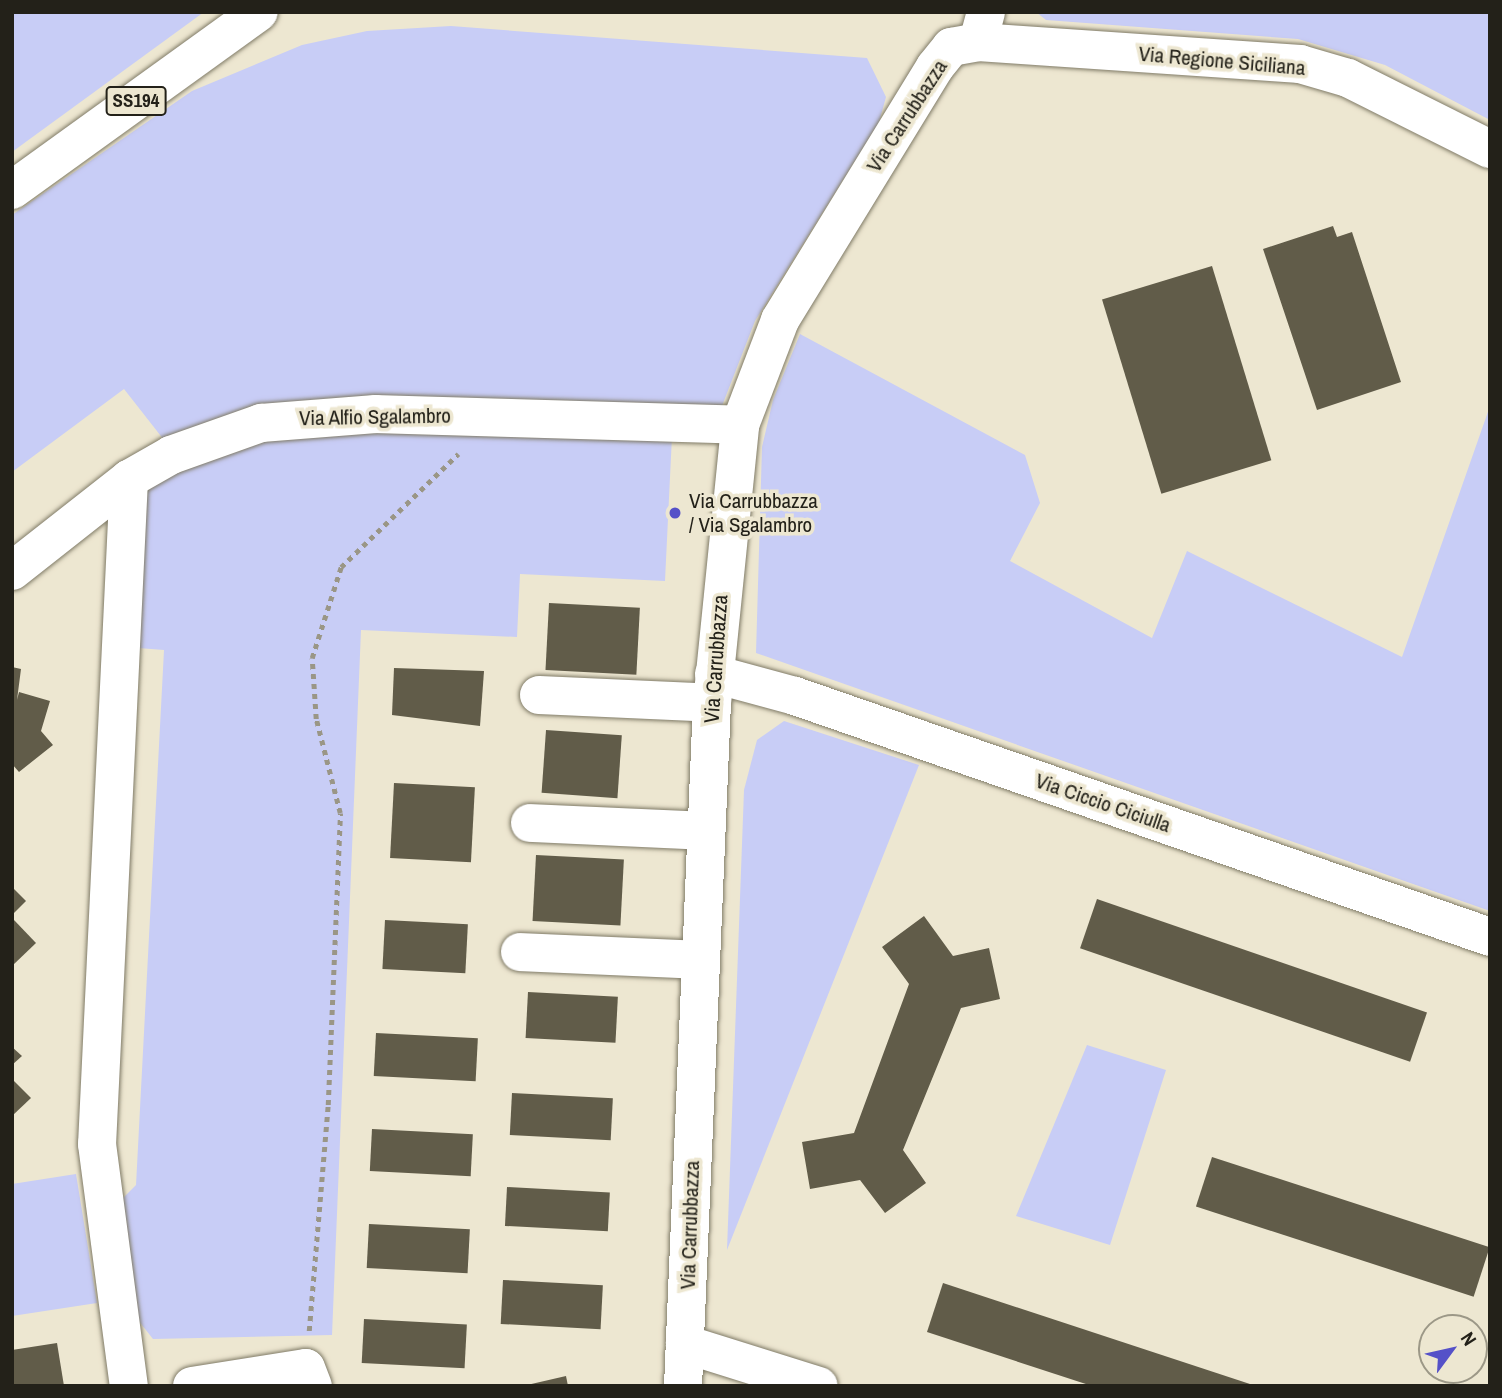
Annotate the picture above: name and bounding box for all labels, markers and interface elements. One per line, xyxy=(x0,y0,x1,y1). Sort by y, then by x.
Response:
street label: Via Regione Siciliana xyxy=(1138,41,1306,81)
street label: Via Carrubbazza xyxy=(861,55,953,177)
road number: SS194 xyxy=(104,86,168,116)
street label: Via Alfio Sgalambro xyxy=(298,403,452,431)
place label: Via Carrubbazza / Via Sgalambro xyxy=(689,488,818,538)
marker: Via Carrubbazza / Via Sgalambro xyxy=(667,505,683,521)
street label: Via Carrubbazza xyxy=(699,594,733,724)
street label: Via Ciccio Ciciulla xyxy=(1032,768,1174,838)
street label: Via Carrubbazza xyxy=(675,1160,705,1290)
north arrow xyxy=(1418,1314,1488,1384)
text: N xyxy=(1455,1327,1483,1350)

